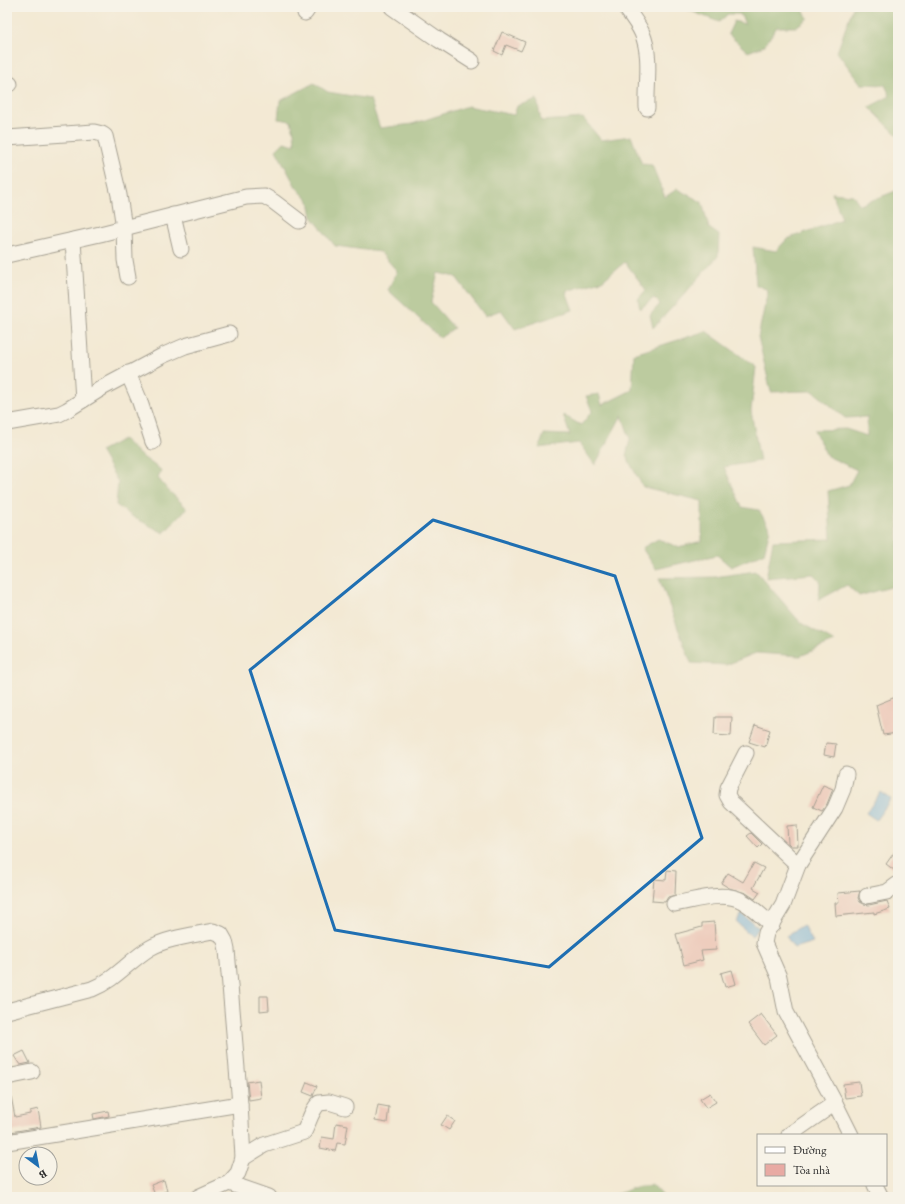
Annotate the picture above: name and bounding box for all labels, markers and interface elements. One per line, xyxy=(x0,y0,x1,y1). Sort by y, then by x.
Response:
legend xyxy=(757,1134,887,1186)
text: Đường xyxy=(793,1142,827,1158)
north arrow xyxy=(18,1146,58,1186)
text: Tòa nhà xyxy=(793,1162,830,1178)
text: B xyxy=(37,1167,50,1182)

